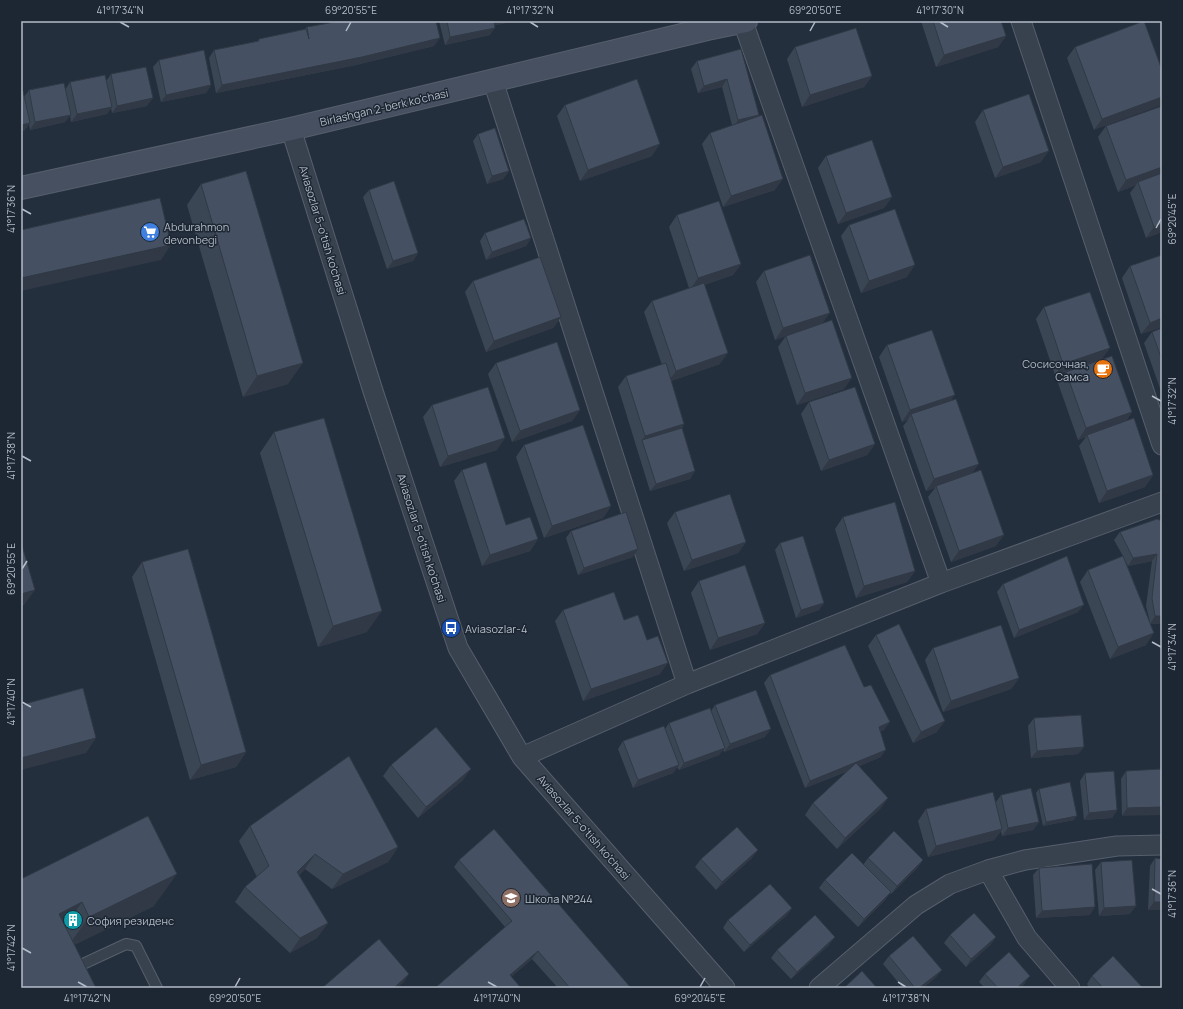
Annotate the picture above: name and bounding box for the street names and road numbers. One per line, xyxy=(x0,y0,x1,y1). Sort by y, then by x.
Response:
street label: Birlashgan 2-berk ko'chasi xyxy=(318,85,450,129)
street label: Aviasozlar 5-o'tish ko'chasi xyxy=(296,163,350,297)
street label: Aviasozlar 5-o'tish ko'chasi xyxy=(394,472,450,604)
street label: Aviasozlar 5-o'tish ko'chasi xyxy=(534,771,634,883)

